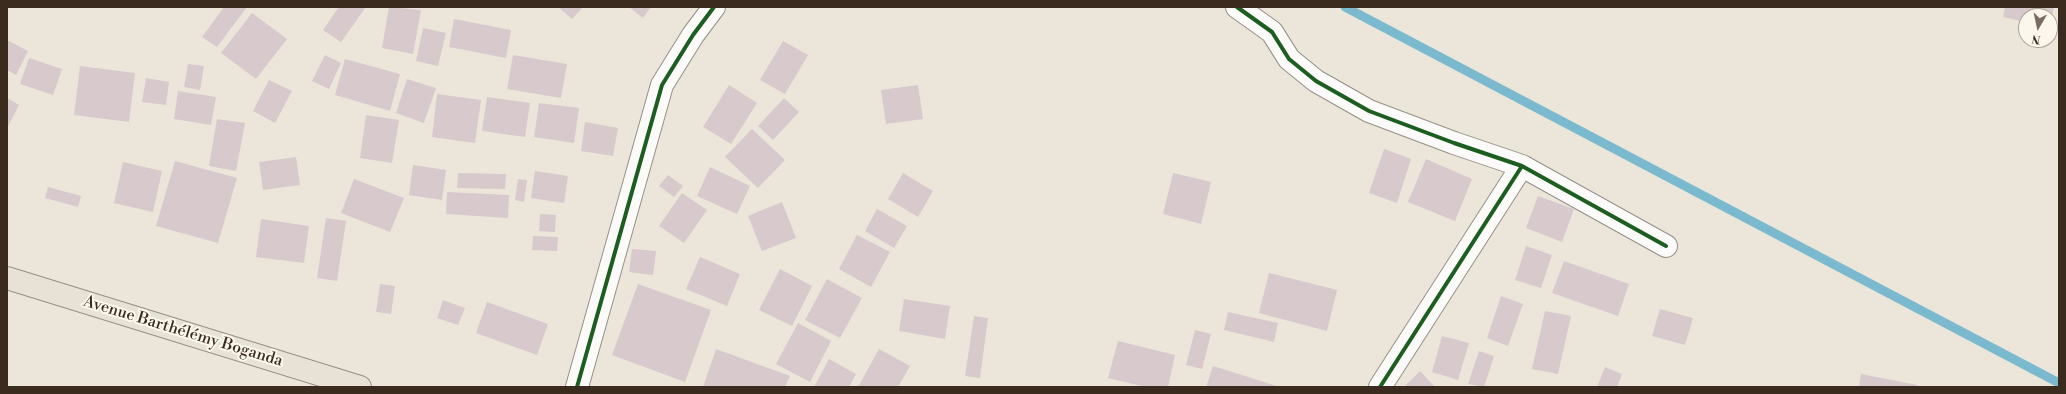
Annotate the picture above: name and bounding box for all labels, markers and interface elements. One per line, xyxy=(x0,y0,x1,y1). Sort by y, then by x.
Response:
north arrow xyxy=(2018,8,2058,48)
text: N xyxy=(2031,31,2042,46)
street label: Avenue Barthélémy Boganda xyxy=(81,293,285,371)

